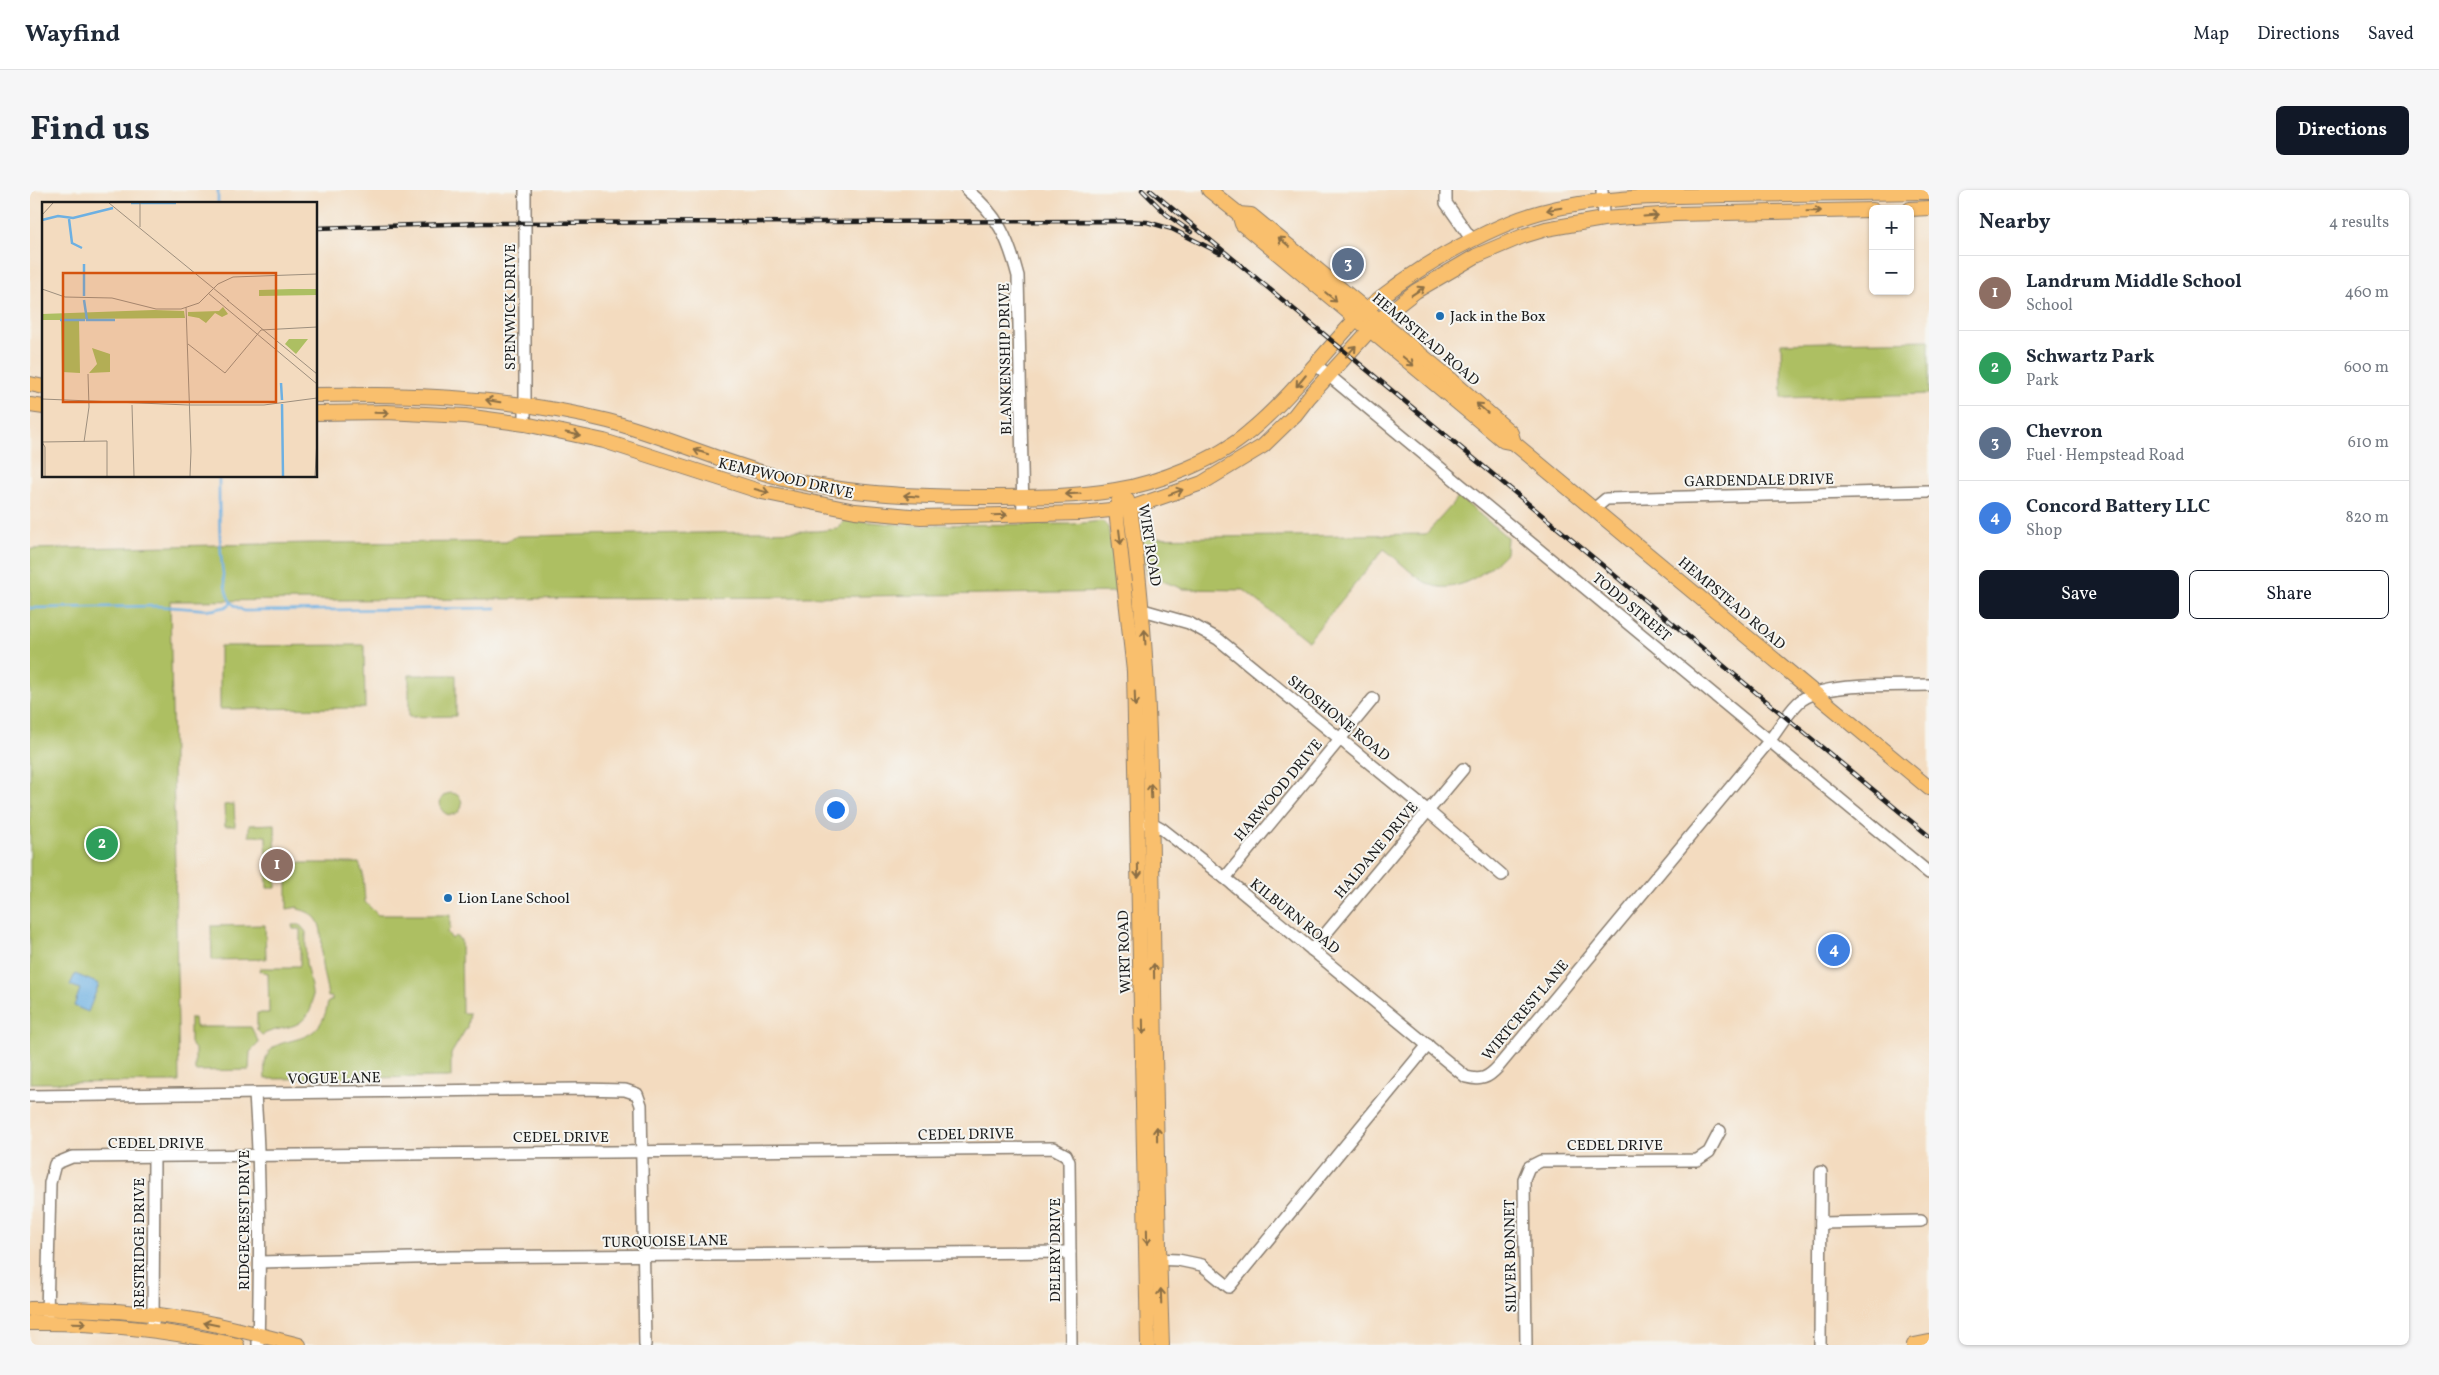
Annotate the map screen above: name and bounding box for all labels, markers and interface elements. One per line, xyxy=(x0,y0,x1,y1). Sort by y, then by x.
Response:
text: Wayfind xyxy=(25,18,120,52)
text: Map xyxy=(2193,22,2229,47)
text: Directions xyxy=(2257,22,2340,47)
text: Saved xyxy=(2368,22,2414,47)
text: Find us xyxy=(30,106,150,154)
button: Directions xyxy=(2276,106,2409,155)
inset map xyxy=(42,202,318,478)
one-way arrow xyxy=(1546,205,1562,215)
map controls xyxy=(1869,205,1914,295)
button: + xyxy=(1869,205,1914,250)
one-way arrow xyxy=(1805,206,1821,216)
text: Nearby xyxy=(1979,208,2050,237)
one-way arrow xyxy=(1643,211,1659,220)
text: 4 results xyxy=(2329,212,2389,234)
one-way arrow xyxy=(1278,237,1291,248)
street label: SPENWICK DRIVE xyxy=(501,244,522,370)
pin: 3 xyxy=(1332,245,1364,283)
button: − xyxy=(1869,250,1914,295)
text: Landrum Middle School xyxy=(2026,269,2242,295)
text: 1 xyxy=(1992,282,1998,304)
text: 460 m xyxy=(2345,282,2389,304)
street label: BLANKENSHIP DRIVE xyxy=(995,283,1018,435)
one-way arrow xyxy=(1410,286,1424,296)
street label: HEMPSTEAD ROAD xyxy=(1367,289,1483,392)
one-way arrow xyxy=(1324,292,1337,303)
text: School xyxy=(2026,295,2073,317)
place label: Jack in the Box xyxy=(1450,307,1546,328)
marker: Jack in the Box xyxy=(1434,310,1446,322)
one-way arrow xyxy=(1346,344,1357,357)
text: Schwartz Park xyxy=(2026,344,2155,370)
one-way arrow xyxy=(1401,356,1414,367)
text: 2 xyxy=(1991,357,1999,379)
text: 600 m xyxy=(2344,357,2389,379)
text: Park xyxy=(2026,370,2059,392)
one-way arrow xyxy=(1295,374,1306,387)
one-way arrow xyxy=(485,396,501,406)
one-way arrow xyxy=(1476,403,1489,414)
one-way arrow xyxy=(374,408,390,417)
text: Chevron xyxy=(2026,419,2103,445)
one-way arrow xyxy=(565,430,581,440)
text: 3 xyxy=(1991,432,1999,454)
text: 610 m xyxy=(2348,432,2389,454)
text: Fuel · Hempstead Road xyxy=(2026,445,2185,467)
one-way arrow xyxy=(693,447,709,457)
street label: KEMPWOOD DRIVE xyxy=(716,454,855,505)
street label: GARDENDALE DRIVE xyxy=(1684,470,1834,493)
one-way arrow xyxy=(753,487,769,497)
one-way arrow xyxy=(1168,487,1184,496)
one-way arrow xyxy=(1065,490,1081,499)
one-way arrow xyxy=(903,491,919,501)
text: Concord Battery LLC xyxy=(2026,494,2210,520)
street label: WIRT ROAD xyxy=(1132,502,1165,588)
text: 4 xyxy=(1990,507,2000,529)
text: 820 m xyxy=(2345,507,2389,529)
one-way arrow xyxy=(992,510,1008,519)
text: Shop xyxy=(2026,520,2062,542)
one-way arrow xyxy=(1115,529,1125,545)
street label: HEMPSTEAD ROAD xyxy=(1673,553,1789,656)
street label: TODD STREET xyxy=(1587,569,1675,648)
button: Save xyxy=(1979,570,2179,619)
button: Share xyxy=(2189,570,2389,619)
one-way arrow xyxy=(1140,629,1149,645)
street label: SHOSHONE ROAD xyxy=(1282,671,1394,767)
one-way arrow xyxy=(1130,691,1139,707)
street label: HARWOOD DRIVE xyxy=(1230,735,1328,847)
one-way arrow xyxy=(1146,784,1155,800)
your location xyxy=(823,797,849,823)
street label: HALDANE DRIVE xyxy=(1330,798,1424,904)
pin: 2 xyxy=(86,825,118,863)
pin: 1 xyxy=(261,846,293,884)
one-way arrow xyxy=(1134,863,1143,879)
street label: KILBURN ROAD xyxy=(1245,874,1344,960)
place label: Lion Lane School xyxy=(458,889,570,910)
marker: Lion Lane School xyxy=(442,892,454,904)
street label: WIRT ROAD xyxy=(1114,910,1137,994)
pin: 4 xyxy=(1818,931,1850,969)
street label: WIRTCREST LANE xyxy=(1478,956,1574,1066)
one-way arrow xyxy=(1149,964,1159,980)
one-way arrow xyxy=(1138,1018,1148,1035)
street label: VOGUE LANE xyxy=(287,1068,381,1091)
street label: CEDEL DRIVE xyxy=(918,1124,1014,1147)
one-way arrow xyxy=(1152,1126,1162,1142)
street label: CEDEL DRIVE xyxy=(513,1128,609,1149)
street label: CEDEL DRIVE xyxy=(108,1134,204,1155)
street label: CEDEL DRIVE xyxy=(1567,1136,1663,1157)
street label: RIDGECREST DRIVE xyxy=(235,1150,256,1290)
street label: RESTRIDGE DRIVE xyxy=(130,1178,151,1308)
street label: DELERY DRIVE xyxy=(1046,1198,1067,1302)
street label: SILVER BONNET xyxy=(1500,1199,1523,1313)
one-way arrow xyxy=(1142,1228,1152,1245)
street label: TURQUOISE LANE xyxy=(602,1231,728,1254)
one-way arrow xyxy=(1156,1289,1165,1305)
one-way arrow xyxy=(70,1319,86,1328)
one-way arrow xyxy=(203,1319,219,1328)

